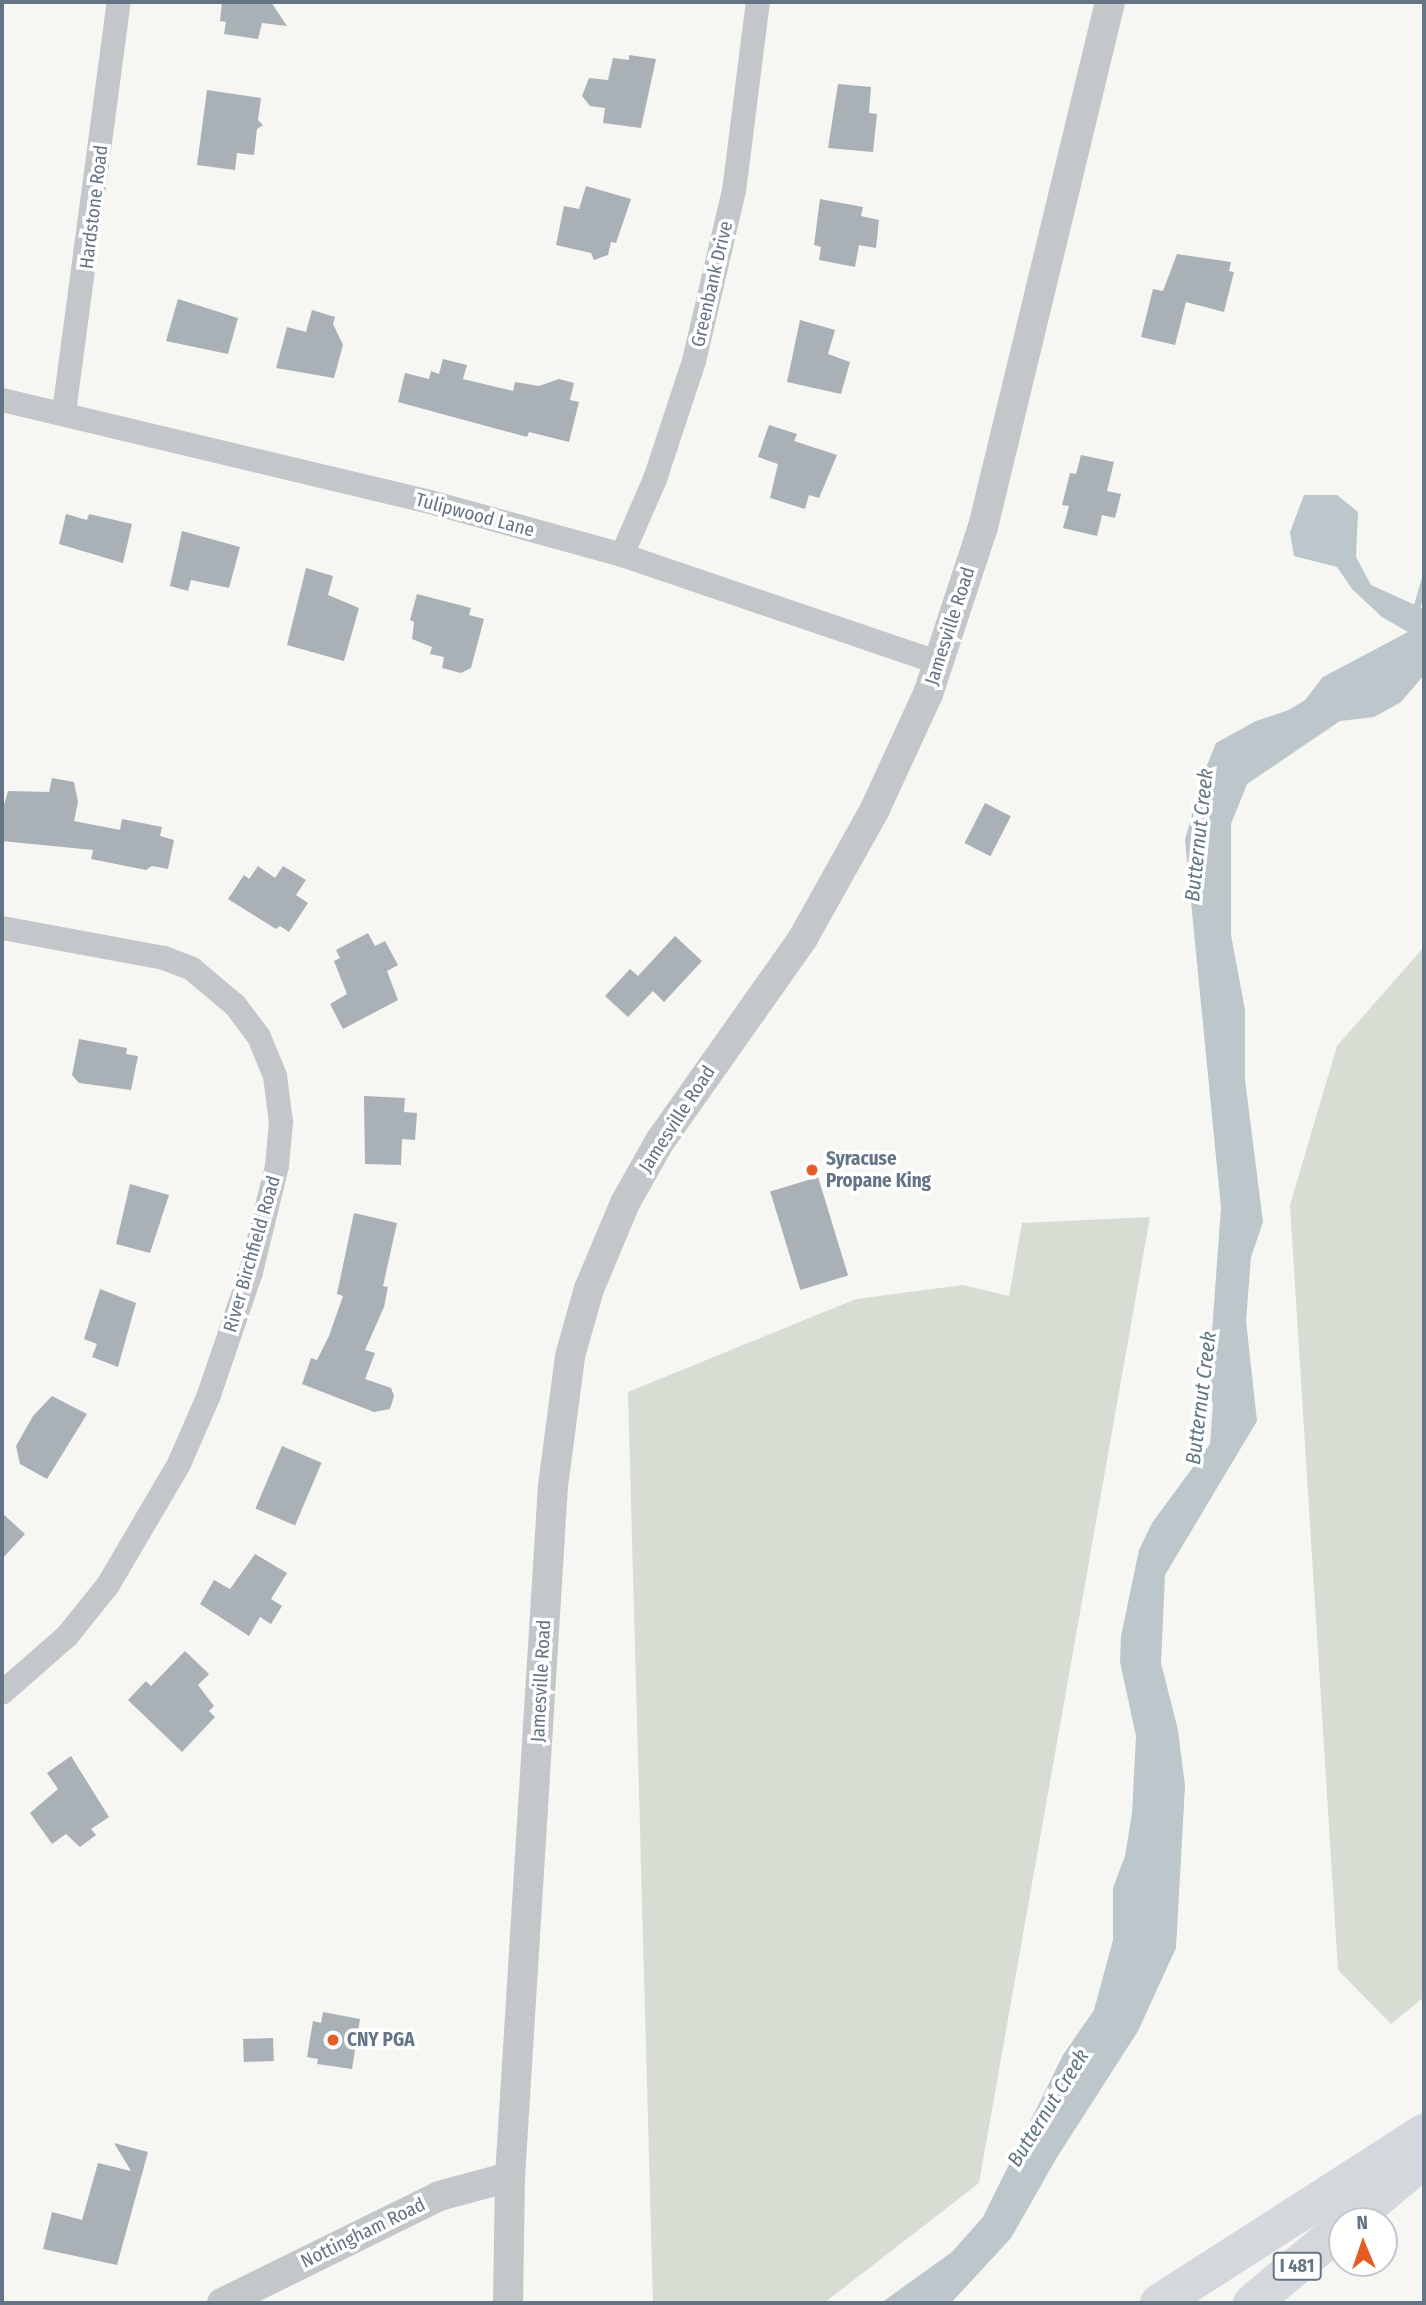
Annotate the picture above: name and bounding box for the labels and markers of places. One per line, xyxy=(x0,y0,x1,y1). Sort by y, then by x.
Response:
place label: Syracuse Propane King xyxy=(826,1148,931,1192)
marker: Syracuse Propane King xyxy=(804,1162,820,1178)
place label: CNY PGA xyxy=(347,2029,414,2051)
marker: CNY PGA xyxy=(325,2032,341,2048)

